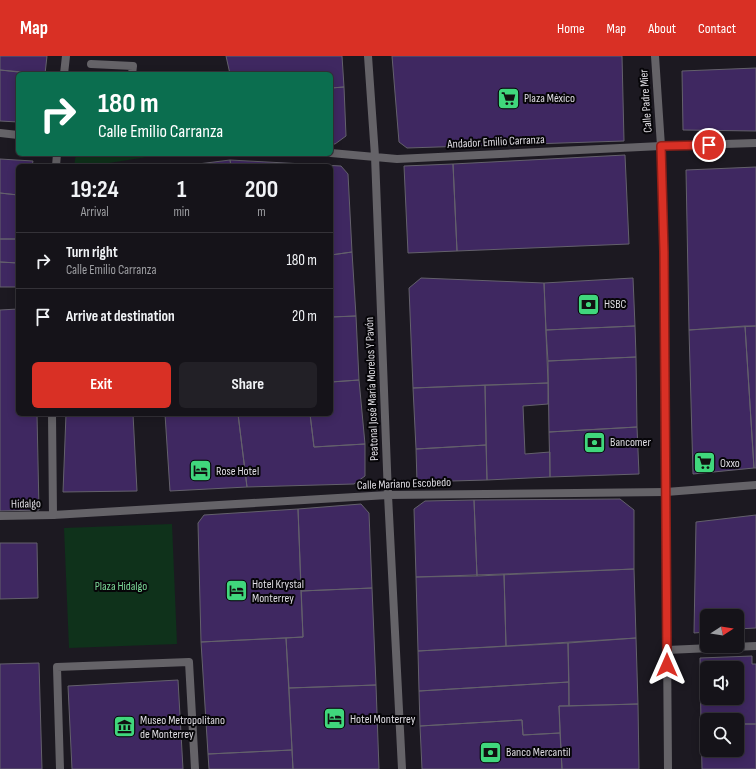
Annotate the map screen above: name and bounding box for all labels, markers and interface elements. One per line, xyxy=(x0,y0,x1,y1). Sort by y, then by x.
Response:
text: Map xyxy=(20,17,48,40)
text: Home xyxy=(557,20,585,37)
text: Map xyxy=(607,20,626,37)
text: About xyxy=(648,20,676,37)
text: Contact xyxy=(698,20,736,37)
street label: Calle Padre Mier xyxy=(636,68,656,133)
supermarket icon: Plaza México xyxy=(496,85,522,111)
text: 180 m xyxy=(98,87,158,120)
icon: right xyxy=(32,88,84,140)
place label: Plaza México xyxy=(524,91,575,106)
text: Calle Emilio Carranza xyxy=(98,121,223,142)
pin xyxy=(692,128,726,162)
street label: Andador Emilio Carranza xyxy=(446,132,545,152)
icon: arrive xyxy=(698,134,720,156)
text: 19:24 xyxy=(71,175,119,204)
text: 1 xyxy=(177,175,186,204)
text: 200 xyxy=(245,175,278,204)
text: Arrival xyxy=(81,204,109,220)
text: min xyxy=(174,204,190,220)
text: m xyxy=(257,204,266,220)
text: Turn right xyxy=(66,243,118,262)
icon: right xyxy=(32,250,54,272)
text: 180 m xyxy=(286,251,317,270)
text: Calle Emilio Carranza xyxy=(66,262,157,278)
bank icon: HSBC xyxy=(576,291,602,317)
place label: HSBC xyxy=(604,297,627,312)
icon: arrive xyxy=(32,306,54,328)
text: Arrive at destination xyxy=(66,307,175,326)
text: 20 m xyxy=(292,307,317,326)
street label: Peatonal José María Morelos Y Pavón xyxy=(362,317,382,461)
button: Exit xyxy=(32,362,171,408)
button: Share xyxy=(179,362,317,408)
bank icon: Bancomer xyxy=(581,429,607,455)
place label: Bancomer xyxy=(610,435,651,450)
supermarket icon: Oxxo xyxy=(691,450,717,476)
place label: Oxxo xyxy=(720,456,740,471)
hotel icon: Rose Hotel xyxy=(188,458,214,484)
place label: Rose Hotel xyxy=(216,464,259,479)
street label: Calle Mariano Escobedo xyxy=(357,475,451,493)
street label: Hidalgo xyxy=(11,496,41,512)
place label: Hotel Krystal Monterrey xyxy=(252,577,304,606)
hotel icon: Hotel Krystal Monterrey xyxy=(224,578,250,604)
park label: Plaza Hidalgo xyxy=(95,579,147,594)
north arrow xyxy=(700,609,744,653)
map controls xyxy=(700,609,744,757)
position arrow xyxy=(646,644,688,686)
button: sound xyxy=(700,661,744,705)
hotel icon: Hotel Monterrey xyxy=(321,706,347,732)
place label: Hotel Monterrey xyxy=(350,712,416,727)
place label: Museo Metropolitano de Monterrey xyxy=(140,713,225,742)
button: search xyxy=(700,713,744,757)
museum icon: Museo Metropolitano de Monterrey xyxy=(112,714,138,740)
bank icon: Banco Mercantil xyxy=(478,739,504,765)
place label: Banco Mercantil xyxy=(506,745,571,760)

